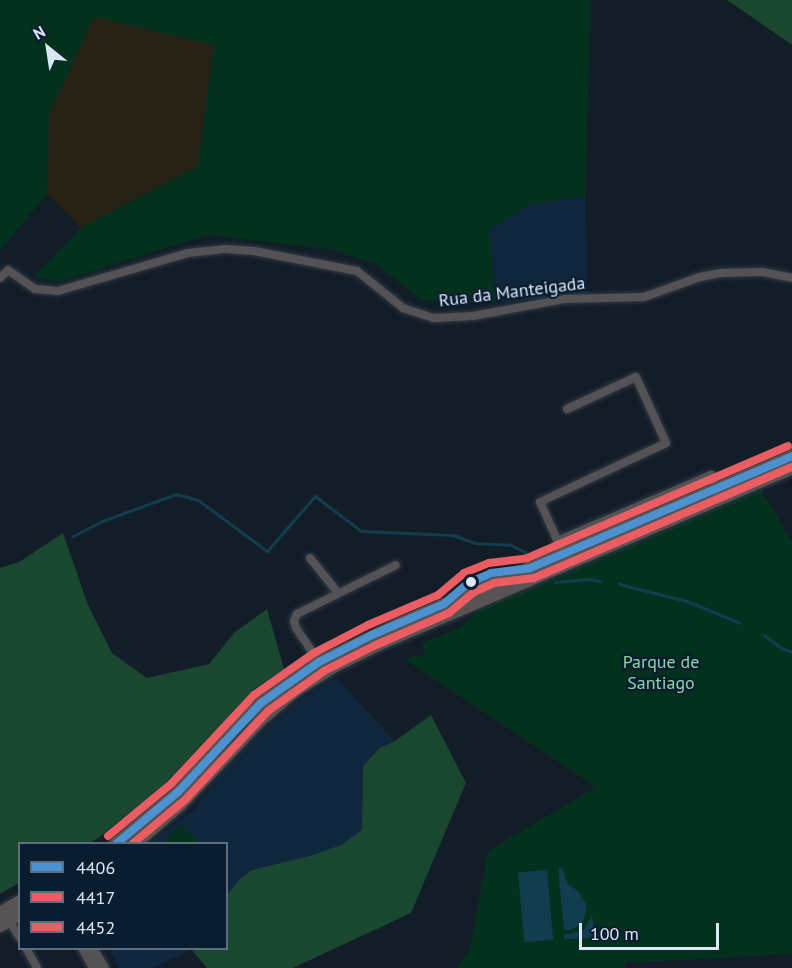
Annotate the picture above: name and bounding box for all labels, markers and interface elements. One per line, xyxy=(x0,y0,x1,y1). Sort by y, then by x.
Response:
north arrow xyxy=(18,18,78,78)
text: N xyxy=(29,21,49,44)
street label: Rua da Manteigada xyxy=(437,272,587,312)
unlabelled marker xyxy=(465,576,477,588)
park label: Parque de Santiago xyxy=(623,652,699,694)
legend xyxy=(18,842,228,950)
text: 4406 xyxy=(76,856,115,879)
text: 4417 xyxy=(76,886,115,909)
scale bar xyxy=(582,911,722,949)
text: 4452 xyxy=(76,916,115,939)
text: 100 m xyxy=(590,922,639,945)

